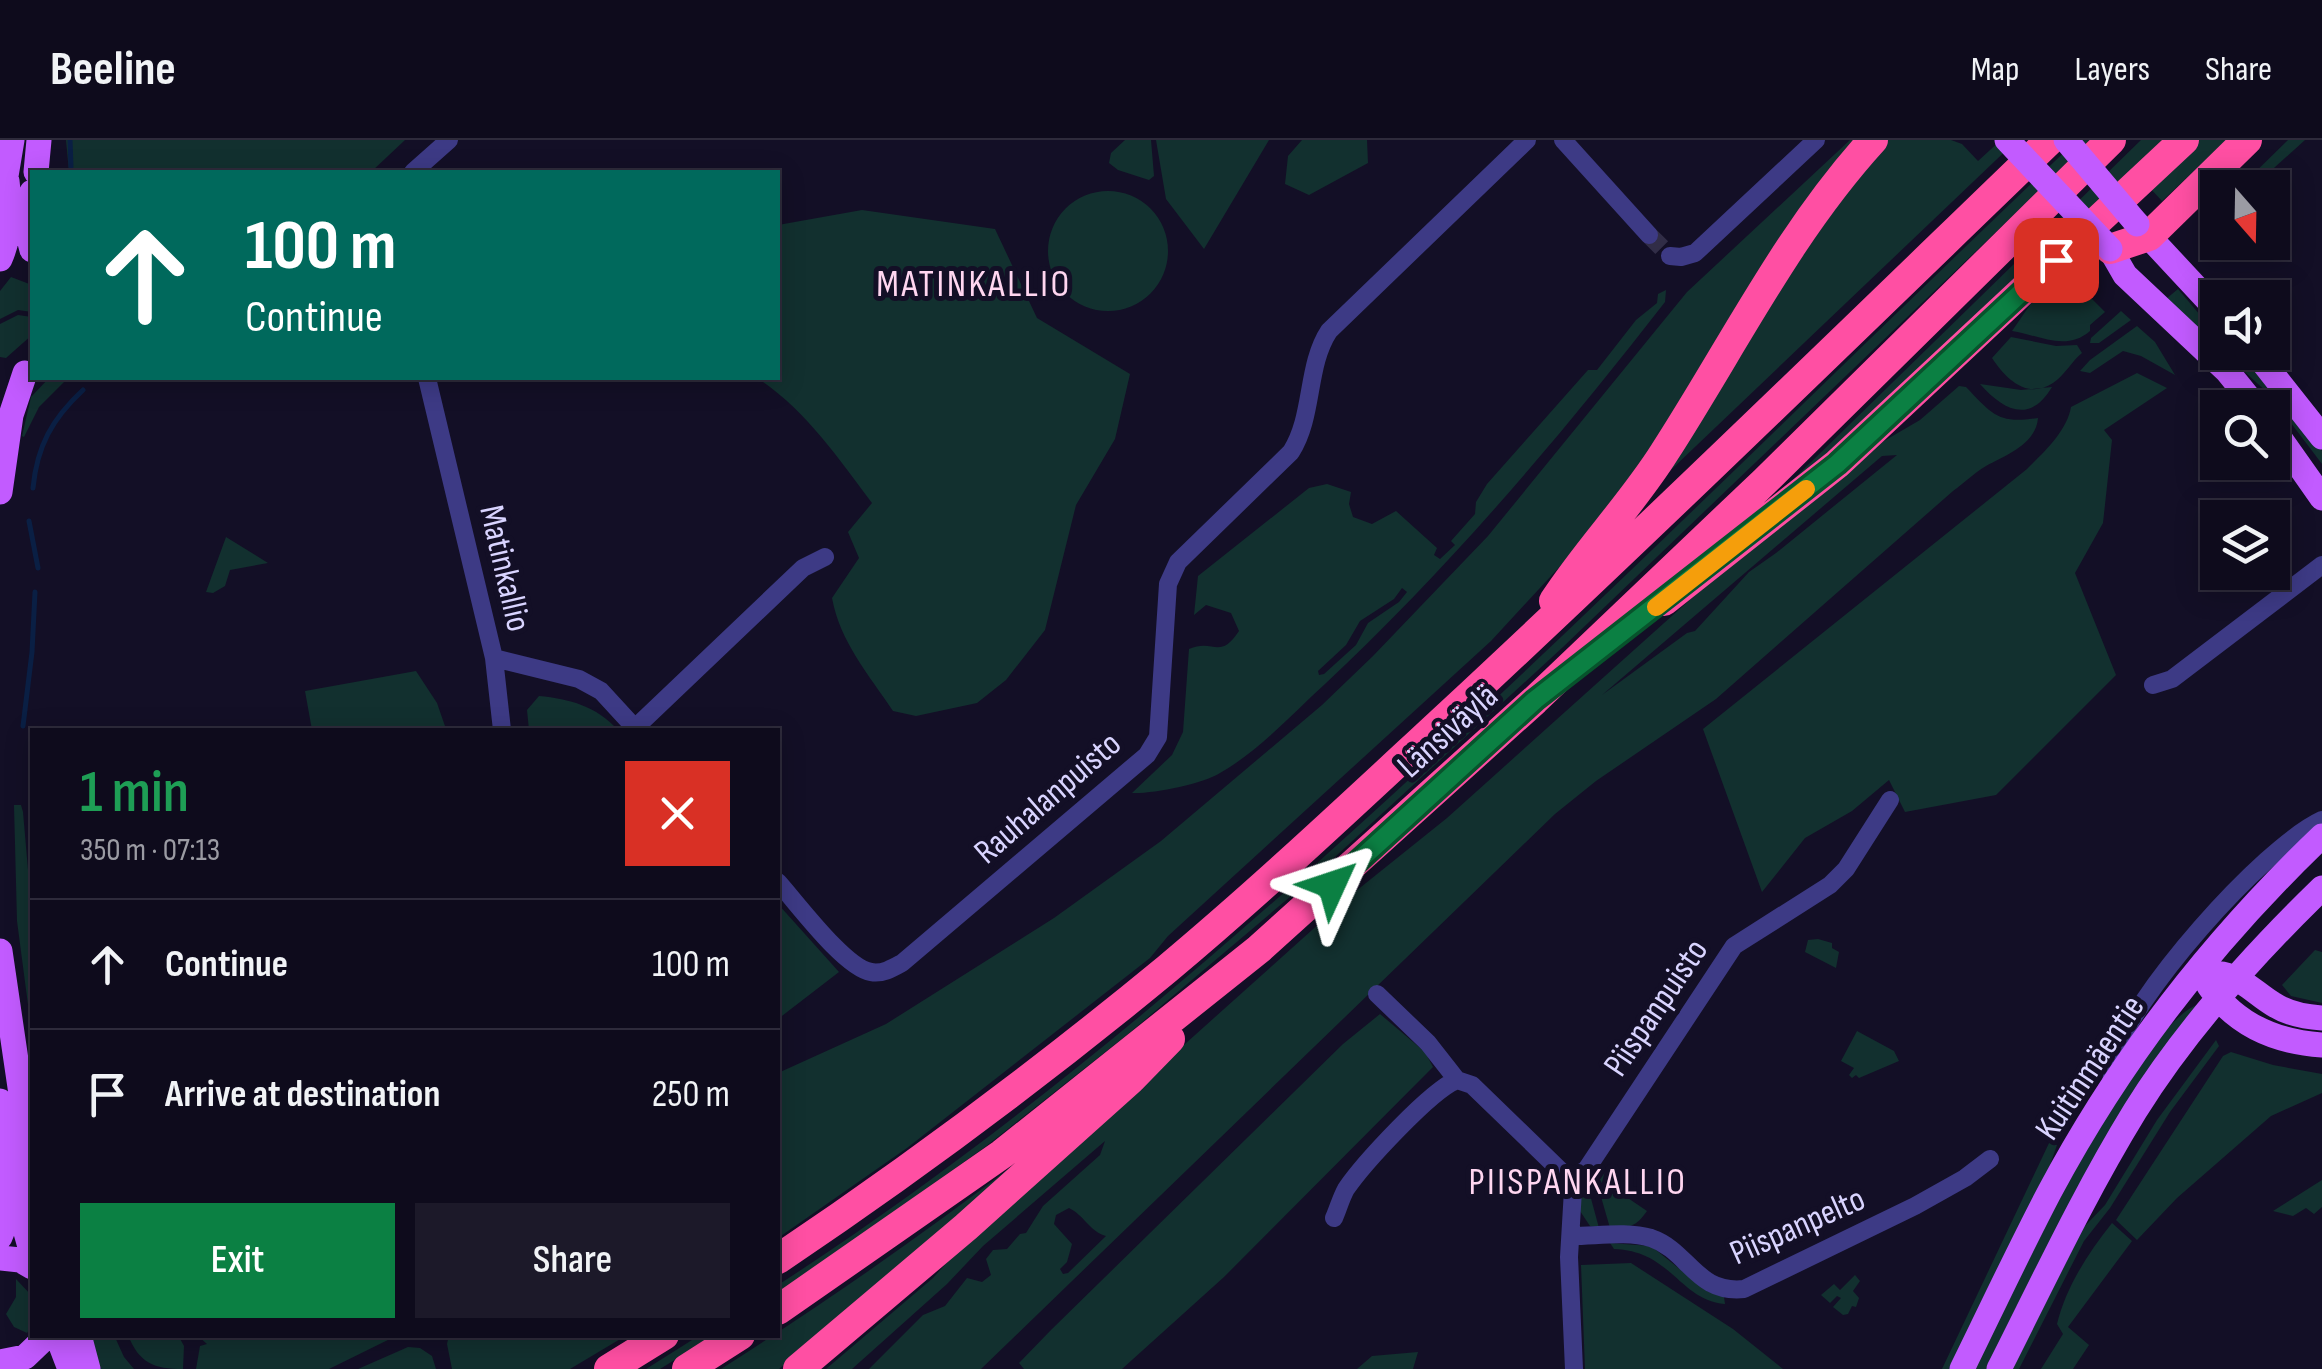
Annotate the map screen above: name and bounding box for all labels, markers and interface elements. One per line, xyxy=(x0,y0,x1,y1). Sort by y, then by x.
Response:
text: Beeline xyxy=(50,41,176,98)
text: Map xyxy=(1971,48,2019,91)
text: Layers xyxy=(2074,48,2150,91)
text: Share xyxy=(2205,48,2272,91)
north arrow xyxy=(2200,170,2290,260)
map controls xyxy=(2200,170,2290,590)
text: 100 m xyxy=(245,205,396,289)
icon: ahead xyxy=(80,210,210,340)
pin xyxy=(2014,218,2099,303)
icon: arrive xyxy=(2029,233,2084,288)
district label: MATINKALLIO xyxy=(876,262,1072,307)
button: sound xyxy=(2200,280,2290,370)
text: Continue xyxy=(245,290,383,345)
button: search xyxy=(2200,390,2290,480)
button: layers xyxy=(2200,500,2290,590)
street label: Matinkallio xyxy=(469,501,540,636)
street label: Länsiväylä xyxy=(1389,675,1507,787)
street label: Rauhalanpuisto xyxy=(966,723,1130,874)
text: 1 min xyxy=(80,757,189,829)
button: close xyxy=(625,761,730,866)
text: 350 m · 07:13 xyxy=(80,831,220,870)
position arrow xyxy=(1280,833,1384,937)
street label: Piispanpuisto xyxy=(1595,931,1718,1085)
icon: ahead xyxy=(80,937,135,992)
text: Continue xyxy=(165,942,288,987)
text: 100 m xyxy=(652,942,730,987)
street label: Kuitinmäentie xyxy=(2026,987,2154,1148)
icon: arrive xyxy=(80,1067,135,1122)
text: Arrive at destination xyxy=(165,1072,440,1117)
text: 250 m xyxy=(652,1072,730,1117)
district label: PIISPANKALLIO xyxy=(1468,1160,1688,1205)
street label: Piispanpelto xyxy=(1723,1178,1872,1275)
button: Exit xyxy=(80,1203,395,1318)
button: Share xyxy=(415,1203,730,1318)

